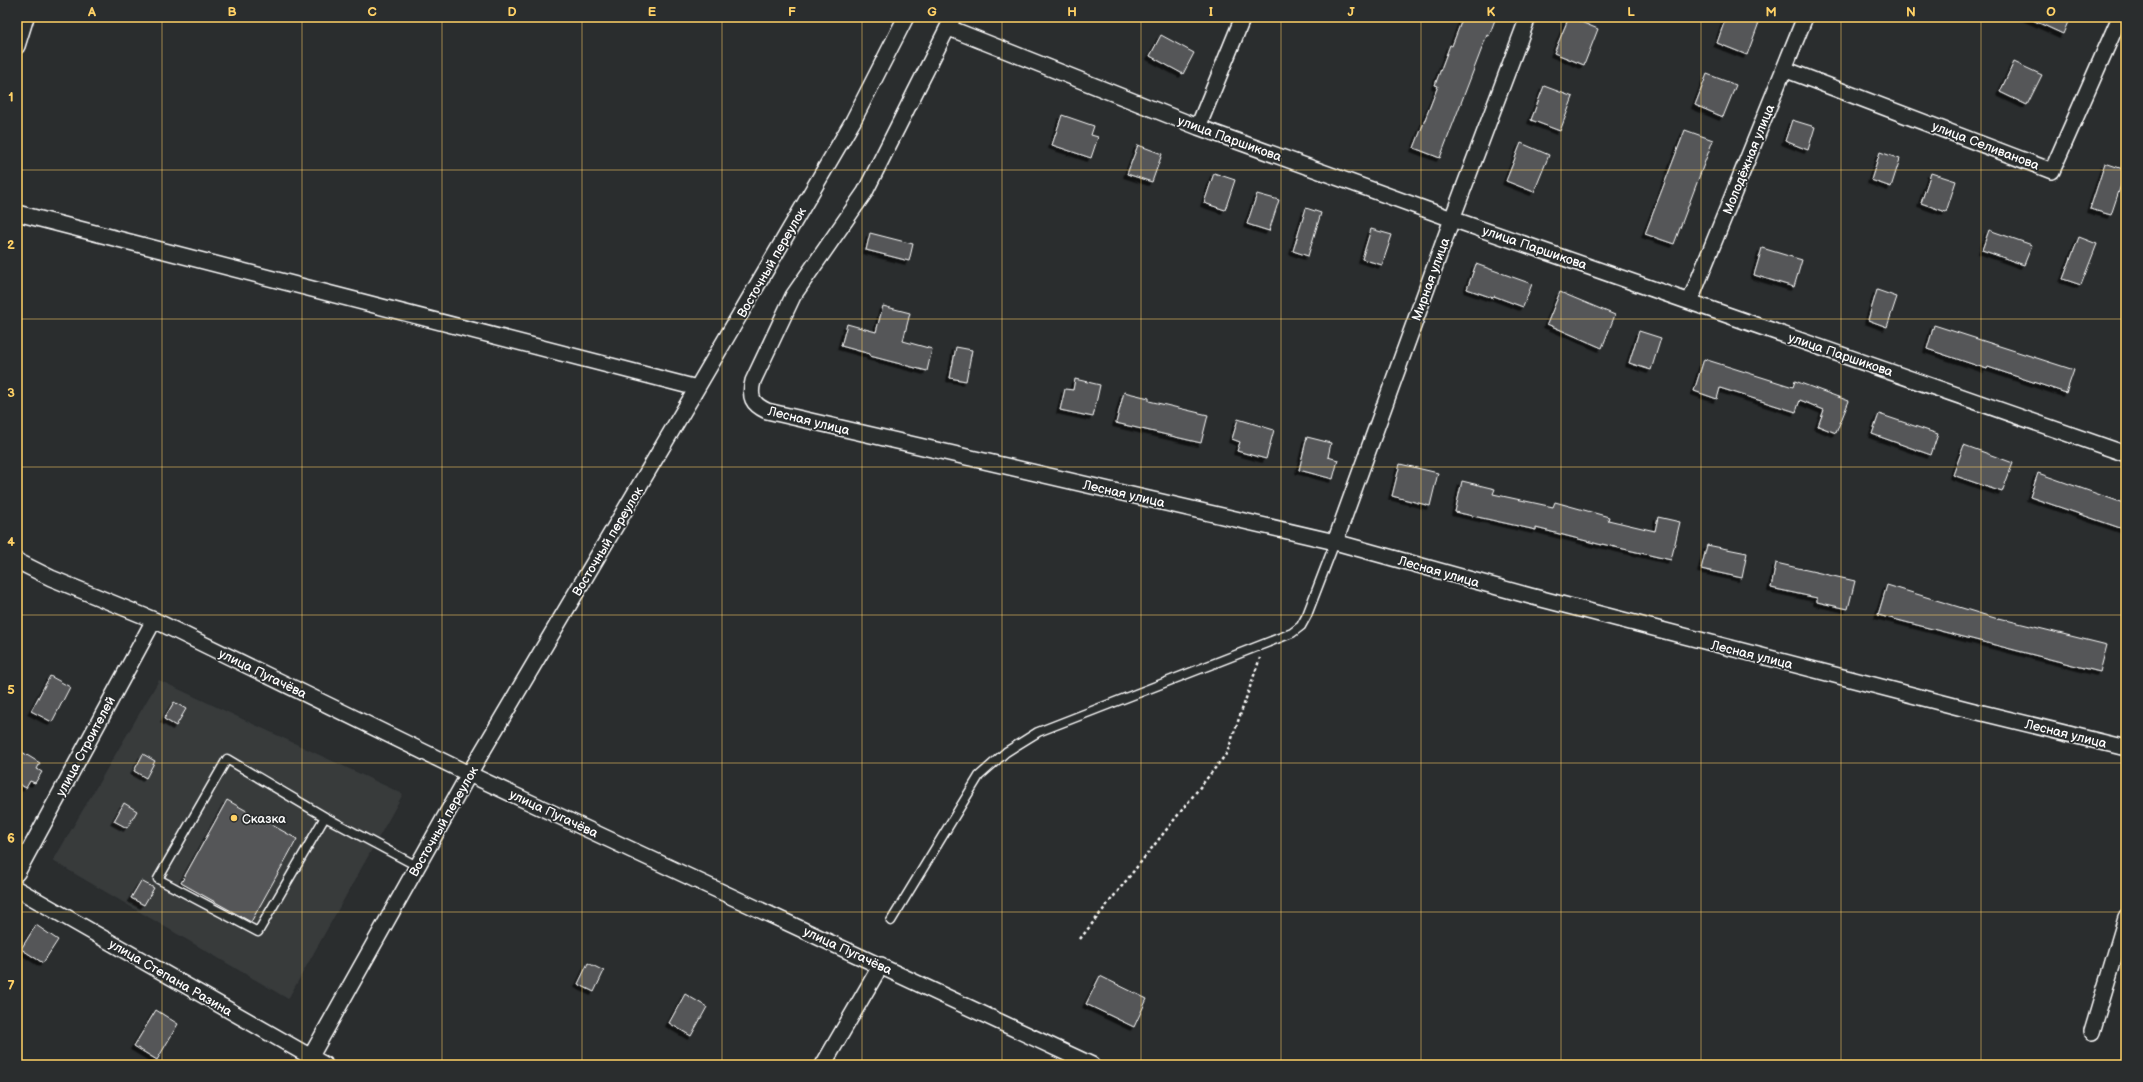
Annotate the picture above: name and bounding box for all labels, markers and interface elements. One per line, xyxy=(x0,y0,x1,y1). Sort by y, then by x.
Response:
text: A xyxy=(87,4,96,20)
text: B xyxy=(227,4,237,20)
text: C xyxy=(367,4,377,20)
text: D xyxy=(507,4,517,20)
text: E xyxy=(648,4,657,20)
text: F xyxy=(788,4,796,20)
text: G xyxy=(927,4,937,20)
text: H xyxy=(1067,4,1077,20)
text: I xyxy=(1209,4,1213,20)
text: J xyxy=(1347,4,1355,20)
text: K xyxy=(1487,4,1496,20)
text: L xyxy=(1627,4,1635,20)
text: M xyxy=(1765,4,1777,20)
text: N xyxy=(1906,4,1916,20)
text: O xyxy=(2046,4,2056,20)
text: 1 xyxy=(8,89,14,105)
street label: Молодёжная улица xyxy=(1720,102,1778,217)
street label: улица Паршикова xyxy=(1175,113,1284,165)
street label: улица Селиванова xyxy=(1930,118,2042,174)
street label: Восточный переулок xyxy=(734,204,810,321)
street label: улица Паршикова xyxy=(1480,223,1589,273)
street label: Мирная улица xyxy=(1409,235,1453,323)
text: 2 xyxy=(7,237,15,253)
street label: улица Паршикова xyxy=(1786,330,1895,380)
text: 3 xyxy=(7,385,15,401)
street label: Лесная улица xyxy=(765,403,852,439)
street label: Лесная улица xyxy=(1080,477,1167,511)
street label: Восточный переулок xyxy=(569,484,647,599)
text: 4 xyxy=(7,534,15,550)
street label: Лесная улица xyxy=(1395,552,1481,591)
street label: Лесная улица xyxy=(1708,637,1795,673)
street label: улица Пугачёва xyxy=(216,646,309,702)
text: 5 xyxy=(7,682,15,698)
street label: улица Строителей xyxy=(53,694,119,799)
street label: Лесная улица xyxy=(2022,716,2109,752)
street label: Восточный переулок xyxy=(406,763,482,880)
street label: улица Пугачёва xyxy=(507,786,601,842)
place label: Сказка xyxy=(242,811,286,827)
marker: Сказка xyxy=(229,813,239,823)
text: 6 xyxy=(7,830,15,846)
street label: улица Пугачёва xyxy=(801,923,895,979)
street label: улица Степана Разина xyxy=(106,936,235,1020)
text: 7 xyxy=(7,978,15,994)

